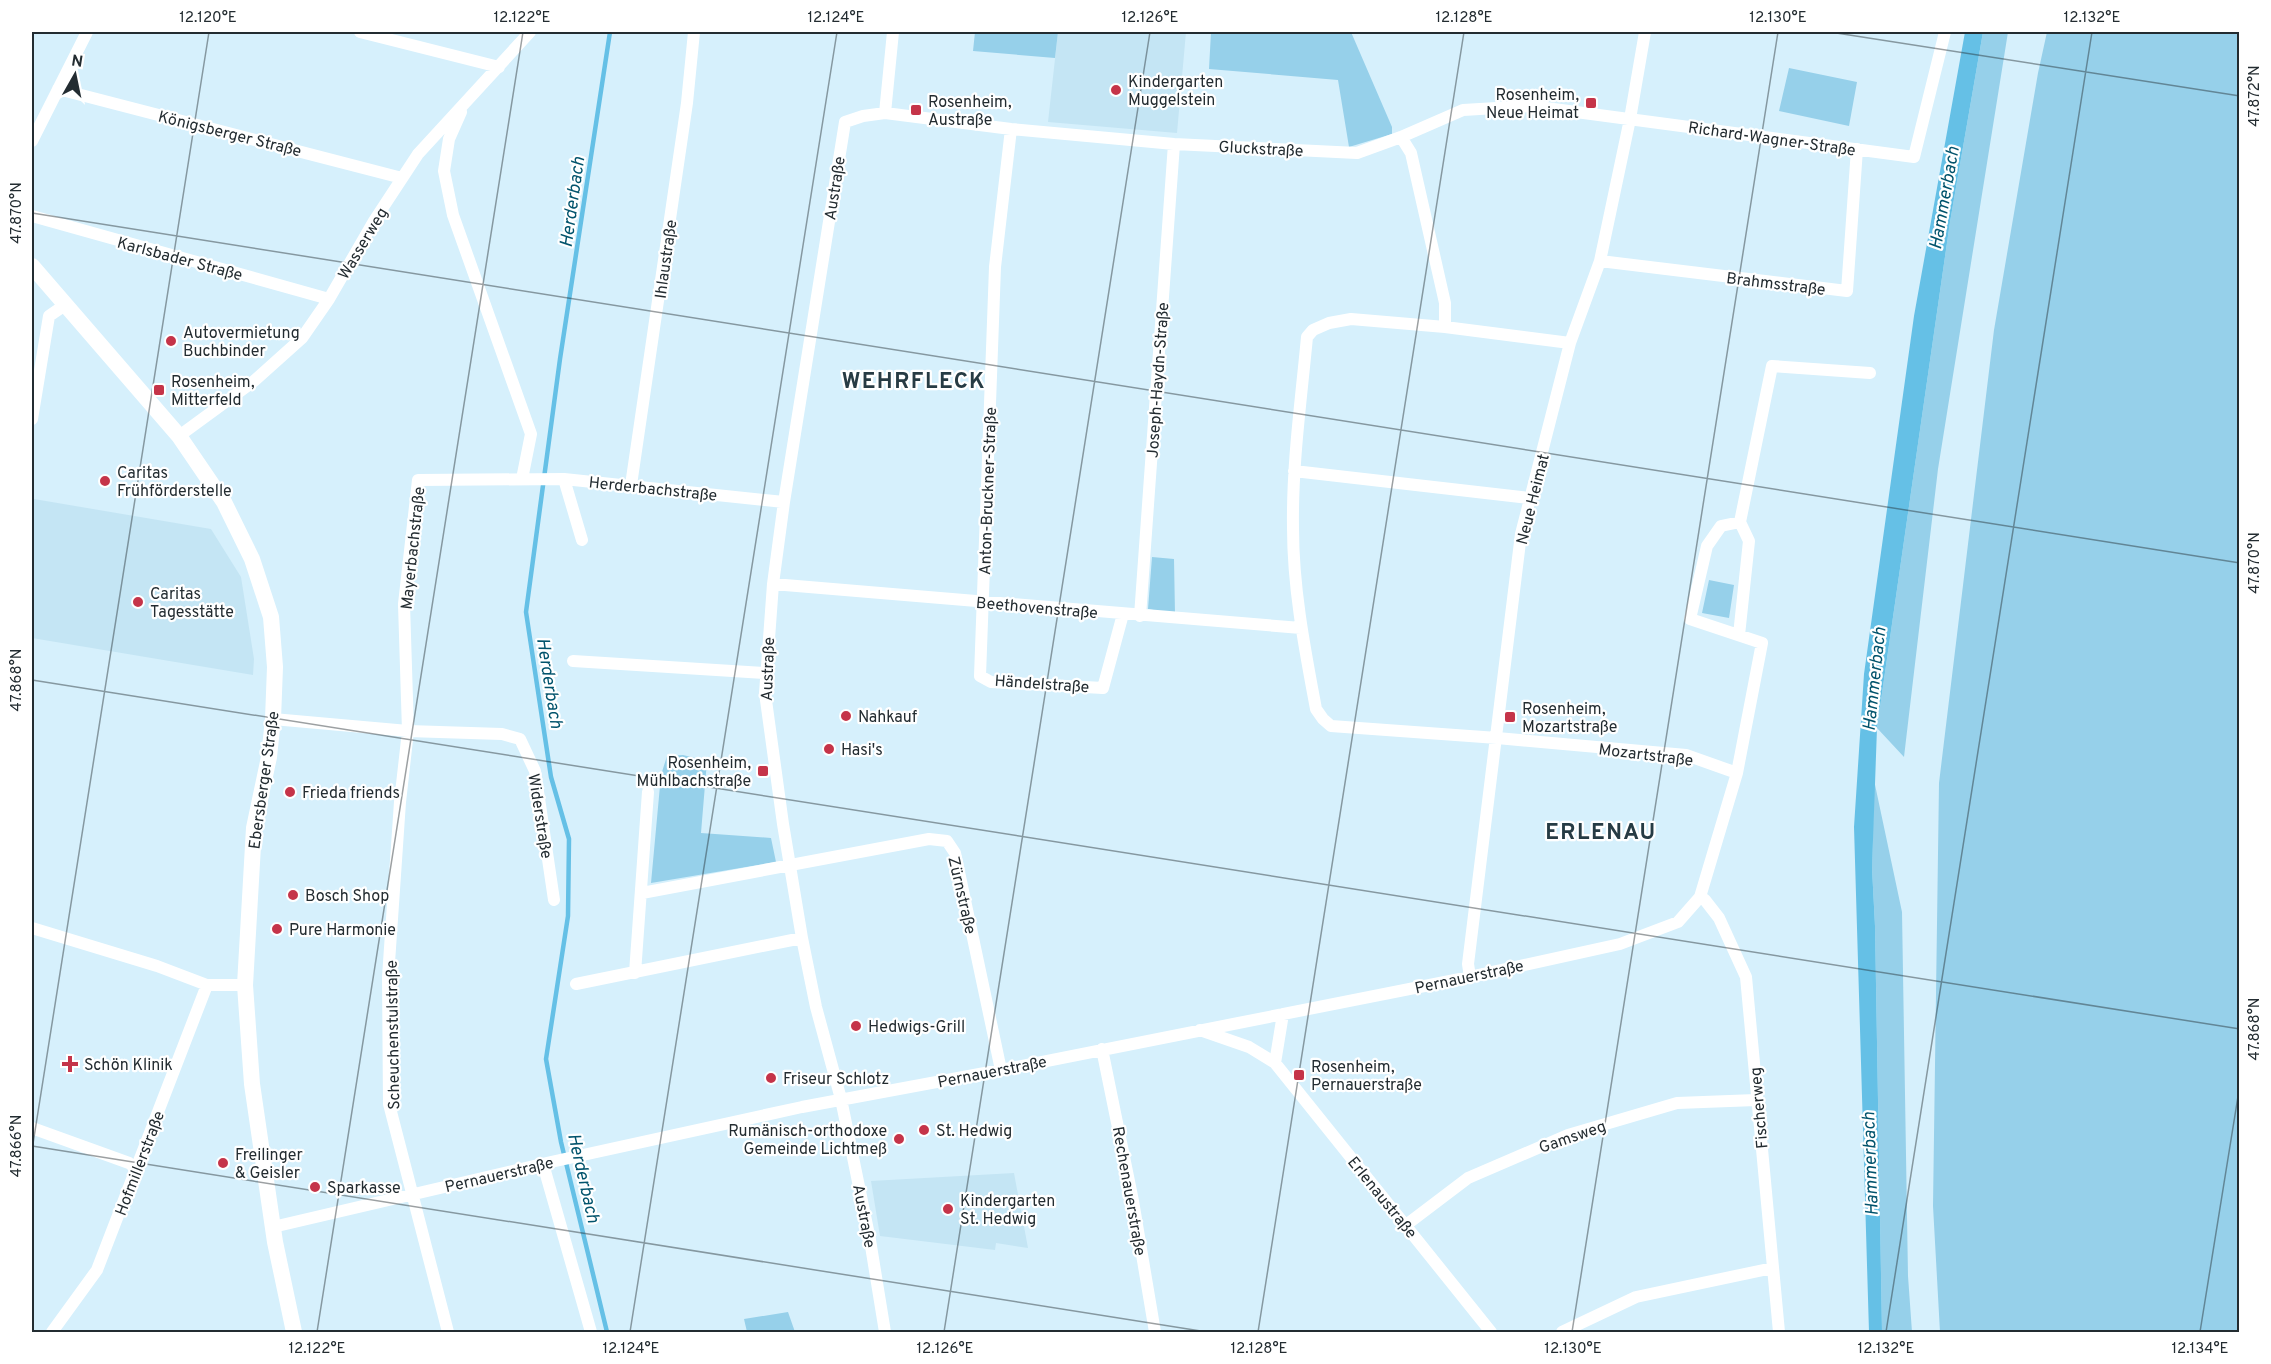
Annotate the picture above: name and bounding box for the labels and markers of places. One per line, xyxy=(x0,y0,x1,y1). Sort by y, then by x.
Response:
place label: Kindergarten Muggelstein xyxy=(1128,73,1223,111)
marker: Kindergarten Muggelstein xyxy=(1109,83,1123,97)
place label: Rosenheim, Neue Heimat xyxy=(1486,86,1579,124)
place label: Rosenheim, Austraße xyxy=(928,93,1012,131)
marker: Rosenheim, Neue Heimat xyxy=(1584,96,1598,110)
marker: Rosenheim, Austraße xyxy=(909,103,923,117)
place label: Autovermietung Buchbinder xyxy=(183,324,300,362)
marker: Autovermietung Buchbinder xyxy=(164,334,178,348)
place label: Rosenheim, Mitterfeld xyxy=(171,373,255,411)
marker: Rosenheim, Mitterfeld xyxy=(152,383,166,397)
place label: Caritas Frühförderstelle xyxy=(117,464,232,502)
marker: Caritas Frühförderstelle xyxy=(98,474,112,488)
place label: Caritas Tagesstätte xyxy=(150,585,234,623)
marker: Caritas Tagesstätte xyxy=(131,595,145,609)
place label: Rosenheim, Mozartstraße xyxy=(1522,700,1617,738)
place label: Nahkauf xyxy=(858,708,918,728)
marker: Nahkauf xyxy=(839,709,853,723)
marker: Rosenheim, Mozartstraße xyxy=(1503,710,1517,724)
place label: Hasi's xyxy=(841,741,883,761)
marker: Hasi's xyxy=(822,742,836,756)
place label: Rosenheim, Mühlbachstraße xyxy=(637,754,751,792)
marker: Rosenheim, Mühlbachstraße xyxy=(756,764,770,778)
place label: Frieda friends xyxy=(302,784,400,804)
marker: Frieda friends xyxy=(283,785,297,799)
place label: Bosch Shop xyxy=(305,887,389,907)
marker: Bosch Shop xyxy=(286,888,300,902)
place label: Pure Harmonie xyxy=(289,921,396,941)
marker: Pure Harmonie xyxy=(270,922,284,936)
place label: Hedwigs-Grill xyxy=(868,1018,965,1038)
marker: Hedwigs-Grill xyxy=(849,1019,863,1033)
marker: Schön Klinik xyxy=(61,1055,79,1073)
place label: Schön Klinik xyxy=(84,1056,173,1076)
place label: Rosenheim, Pernauerstraße xyxy=(1311,1058,1422,1096)
marker: Rosenheim, Pernauerstraße xyxy=(1292,1068,1306,1082)
place label: Friseur Schlotz xyxy=(783,1070,889,1090)
marker: Friseur Schlotz xyxy=(764,1071,778,1085)
place label: Rumänisch-orthodoxe Gemeinde Lichtmeß xyxy=(728,1122,887,1160)
place label: St. Hedwig xyxy=(936,1122,1012,1142)
marker: St. Hedwig xyxy=(917,1123,931,1137)
marker: Rumänisch-orthodoxe Gemeinde Lichtmeß xyxy=(892,1132,906,1146)
place label: Freilinger & Geisler xyxy=(235,1146,303,1184)
marker: Freilinger & Geisler xyxy=(216,1156,230,1170)
place label: Sparkasse xyxy=(327,1179,401,1199)
marker: Sparkasse xyxy=(308,1180,322,1194)
place label: Kindergarten St. Hedwig xyxy=(960,1192,1055,1230)
marker: Kindergarten St. Hedwig xyxy=(941,1202,955,1216)

